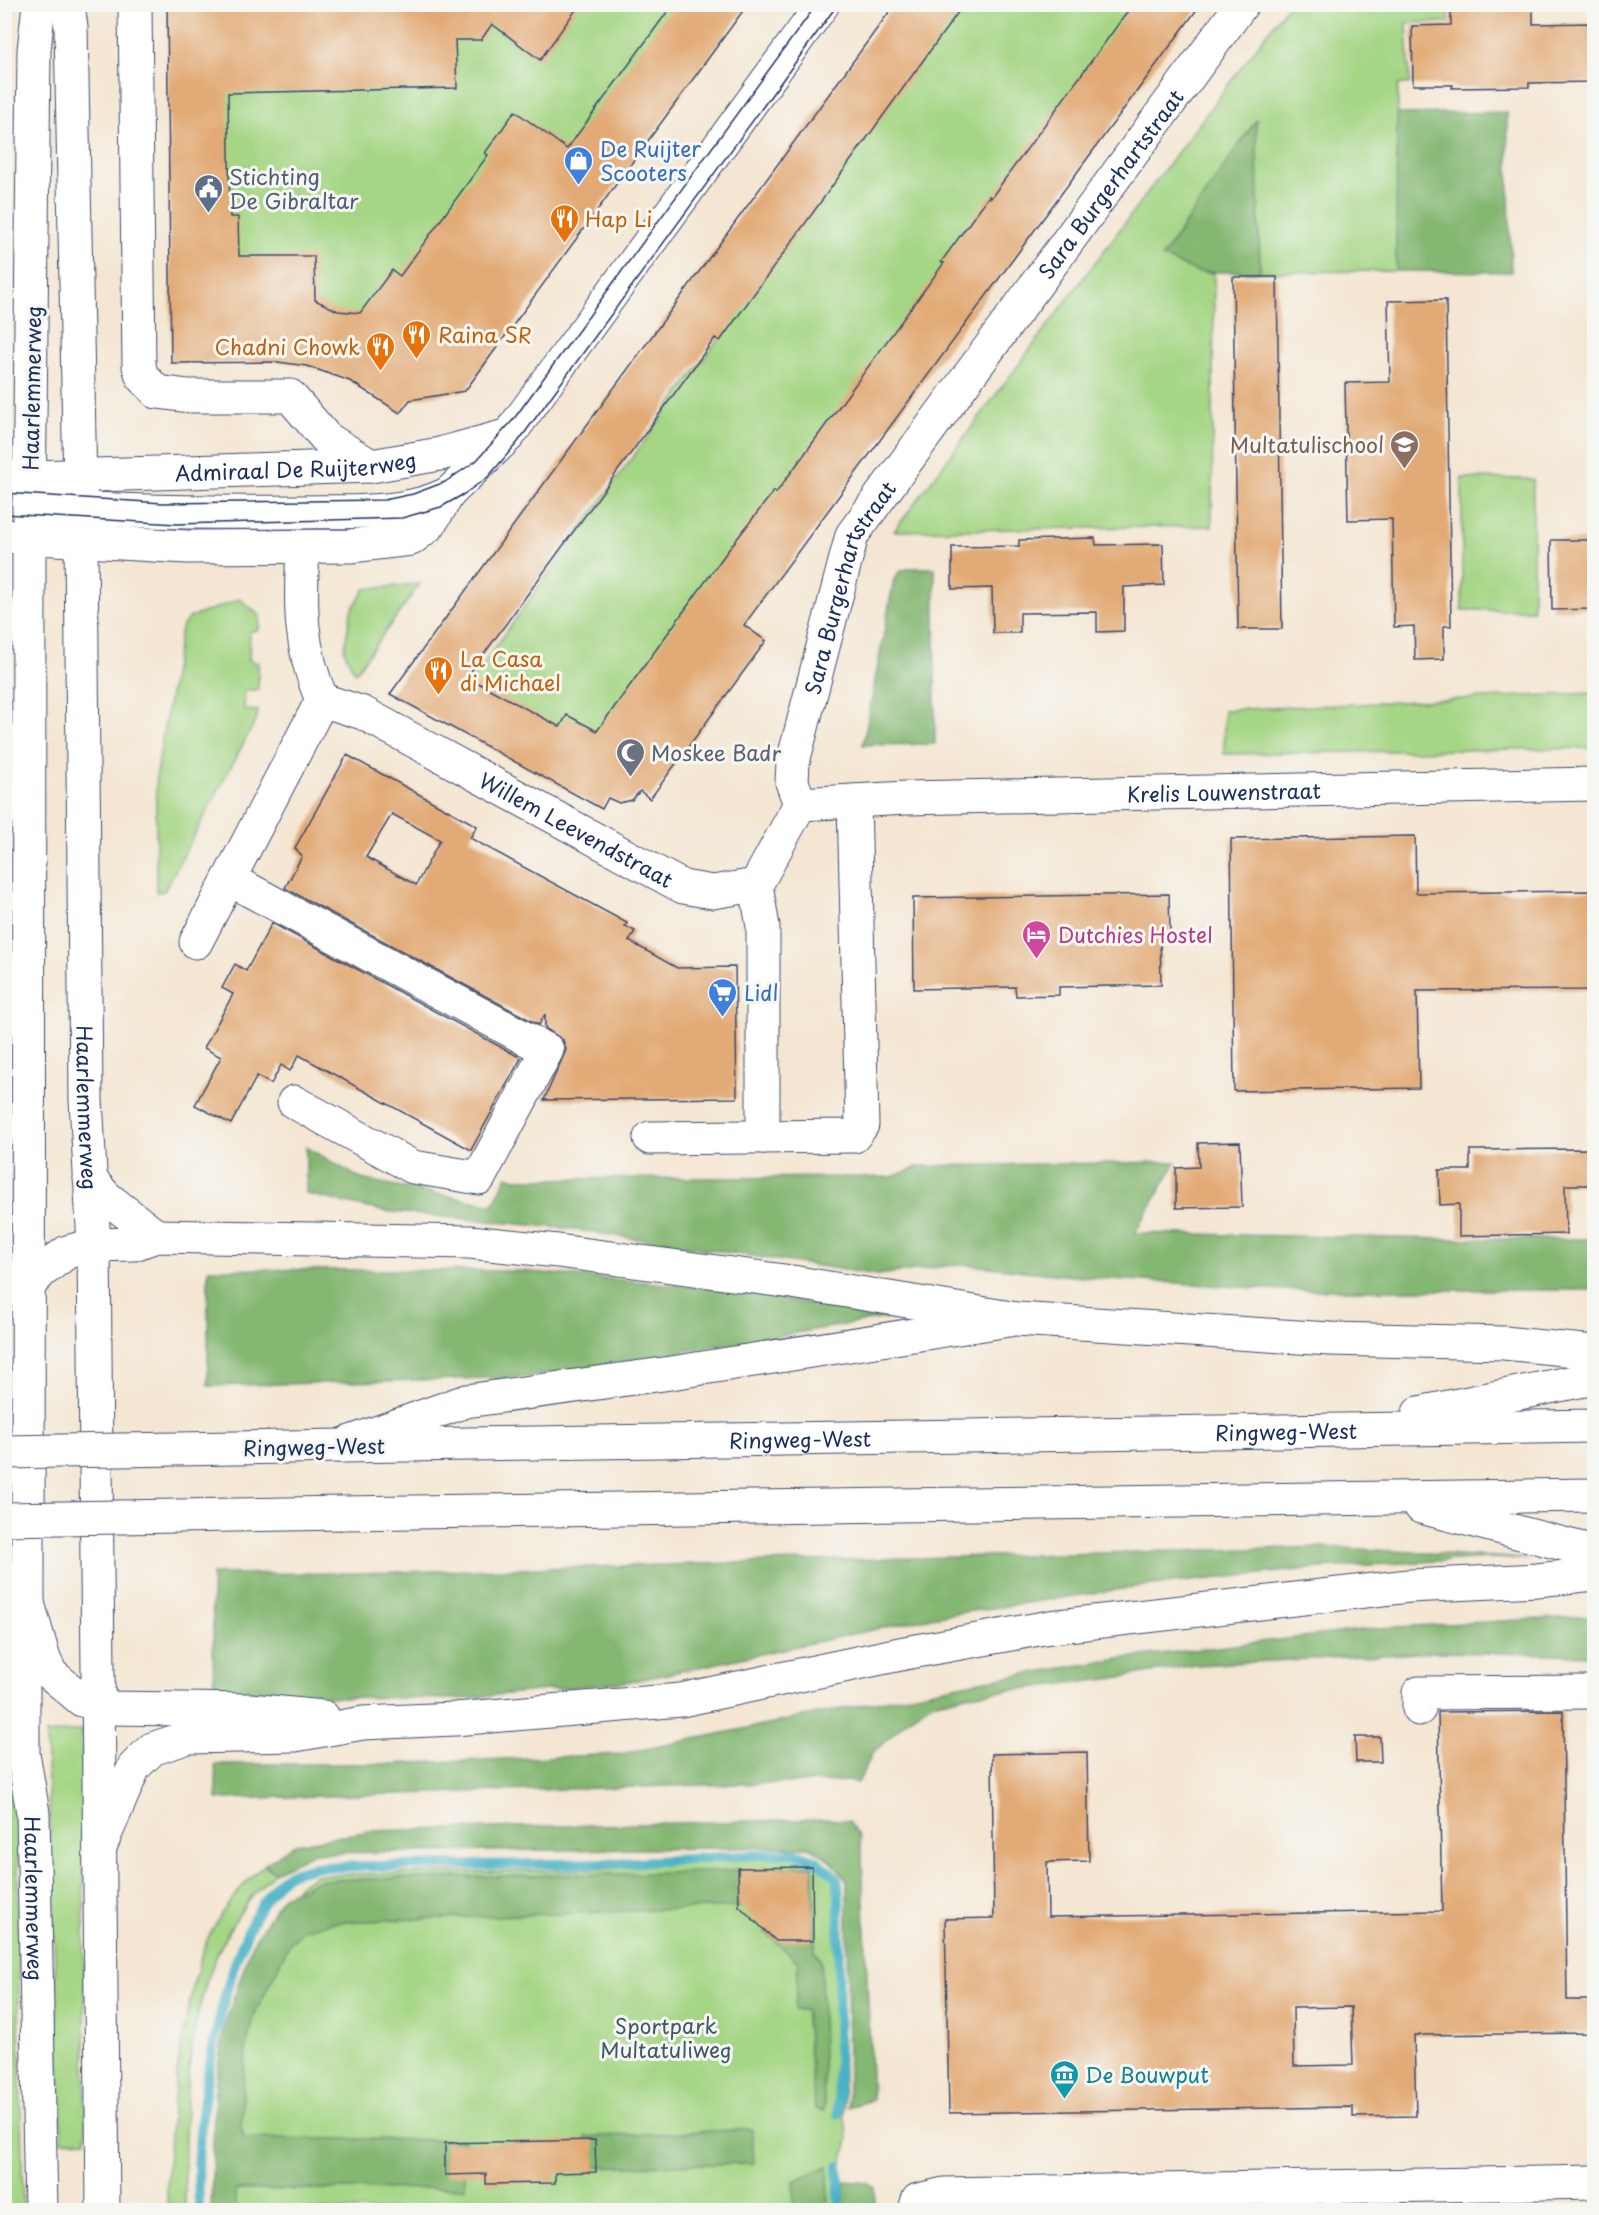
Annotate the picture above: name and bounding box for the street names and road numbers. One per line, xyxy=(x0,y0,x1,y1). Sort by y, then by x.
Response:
street label: Sara Burgerhartstraat xyxy=(1030,82,1191,285)
street label: Haarlemmerweg xyxy=(14,305,48,471)
street label: Admiraal De Ruijterweg xyxy=(174,442,419,488)
street label: Sara Burgerhartstraat xyxy=(795,474,903,698)
street label: Willem Leevendstraat xyxy=(474,763,679,895)
street label: Krelis Louwenstraat xyxy=(1126,774,1321,810)
street label: Haarlemmerweg xyxy=(69,1025,107,1191)
street label: Ringweg-West xyxy=(1214,1414,1357,1448)
street label: Ringweg-West xyxy=(729,1422,871,1456)
street label: Ringweg-West xyxy=(243,1429,385,1463)
street label: Haarlemmerweg xyxy=(17,1816,52,1982)

